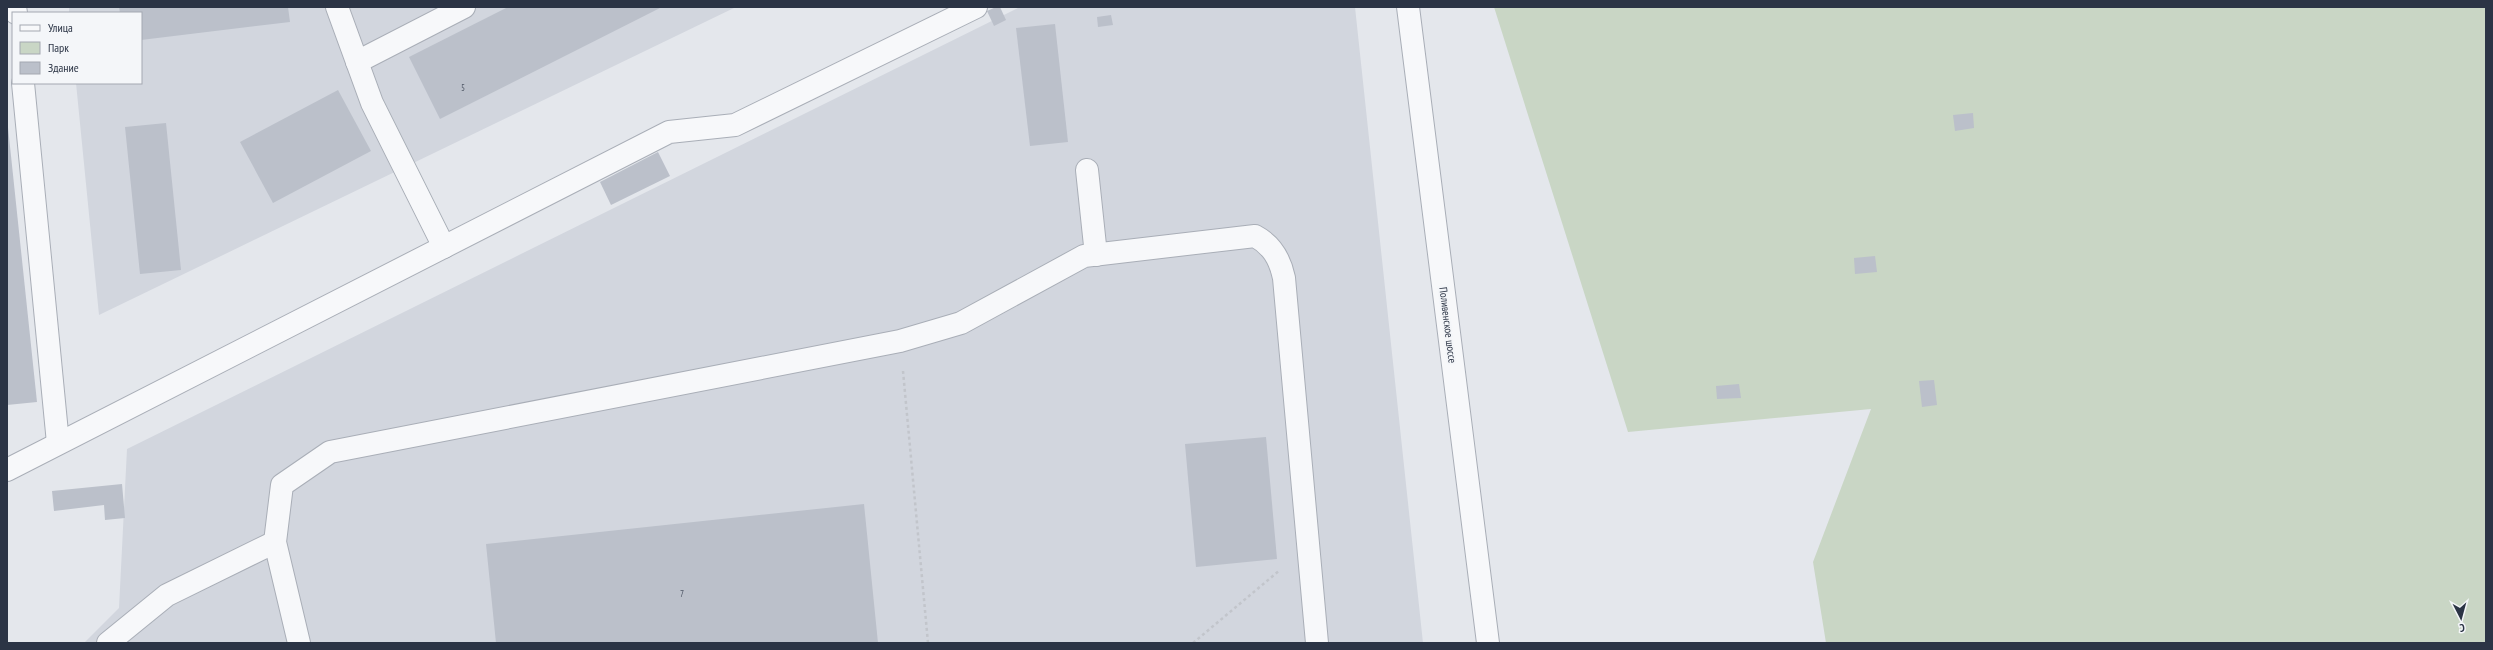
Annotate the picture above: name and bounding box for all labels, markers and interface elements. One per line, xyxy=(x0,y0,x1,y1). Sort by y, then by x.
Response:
legend xyxy=(12,12,142,84)
text: Улица xyxy=(48,20,73,35)
text: Парк xyxy=(48,40,69,55)
text: Здание xyxy=(48,60,79,75)
house number: 5 xyxy=(461,82,465,93)
street label: Поливенское шоссе xyxy=(1436,286,1460,364)
house number: 7 xyxy=(680,588,684,599)
north arrow xyxy=(2441,598,2481,638)
text: С xyxy=(2459,621,2465,635)

